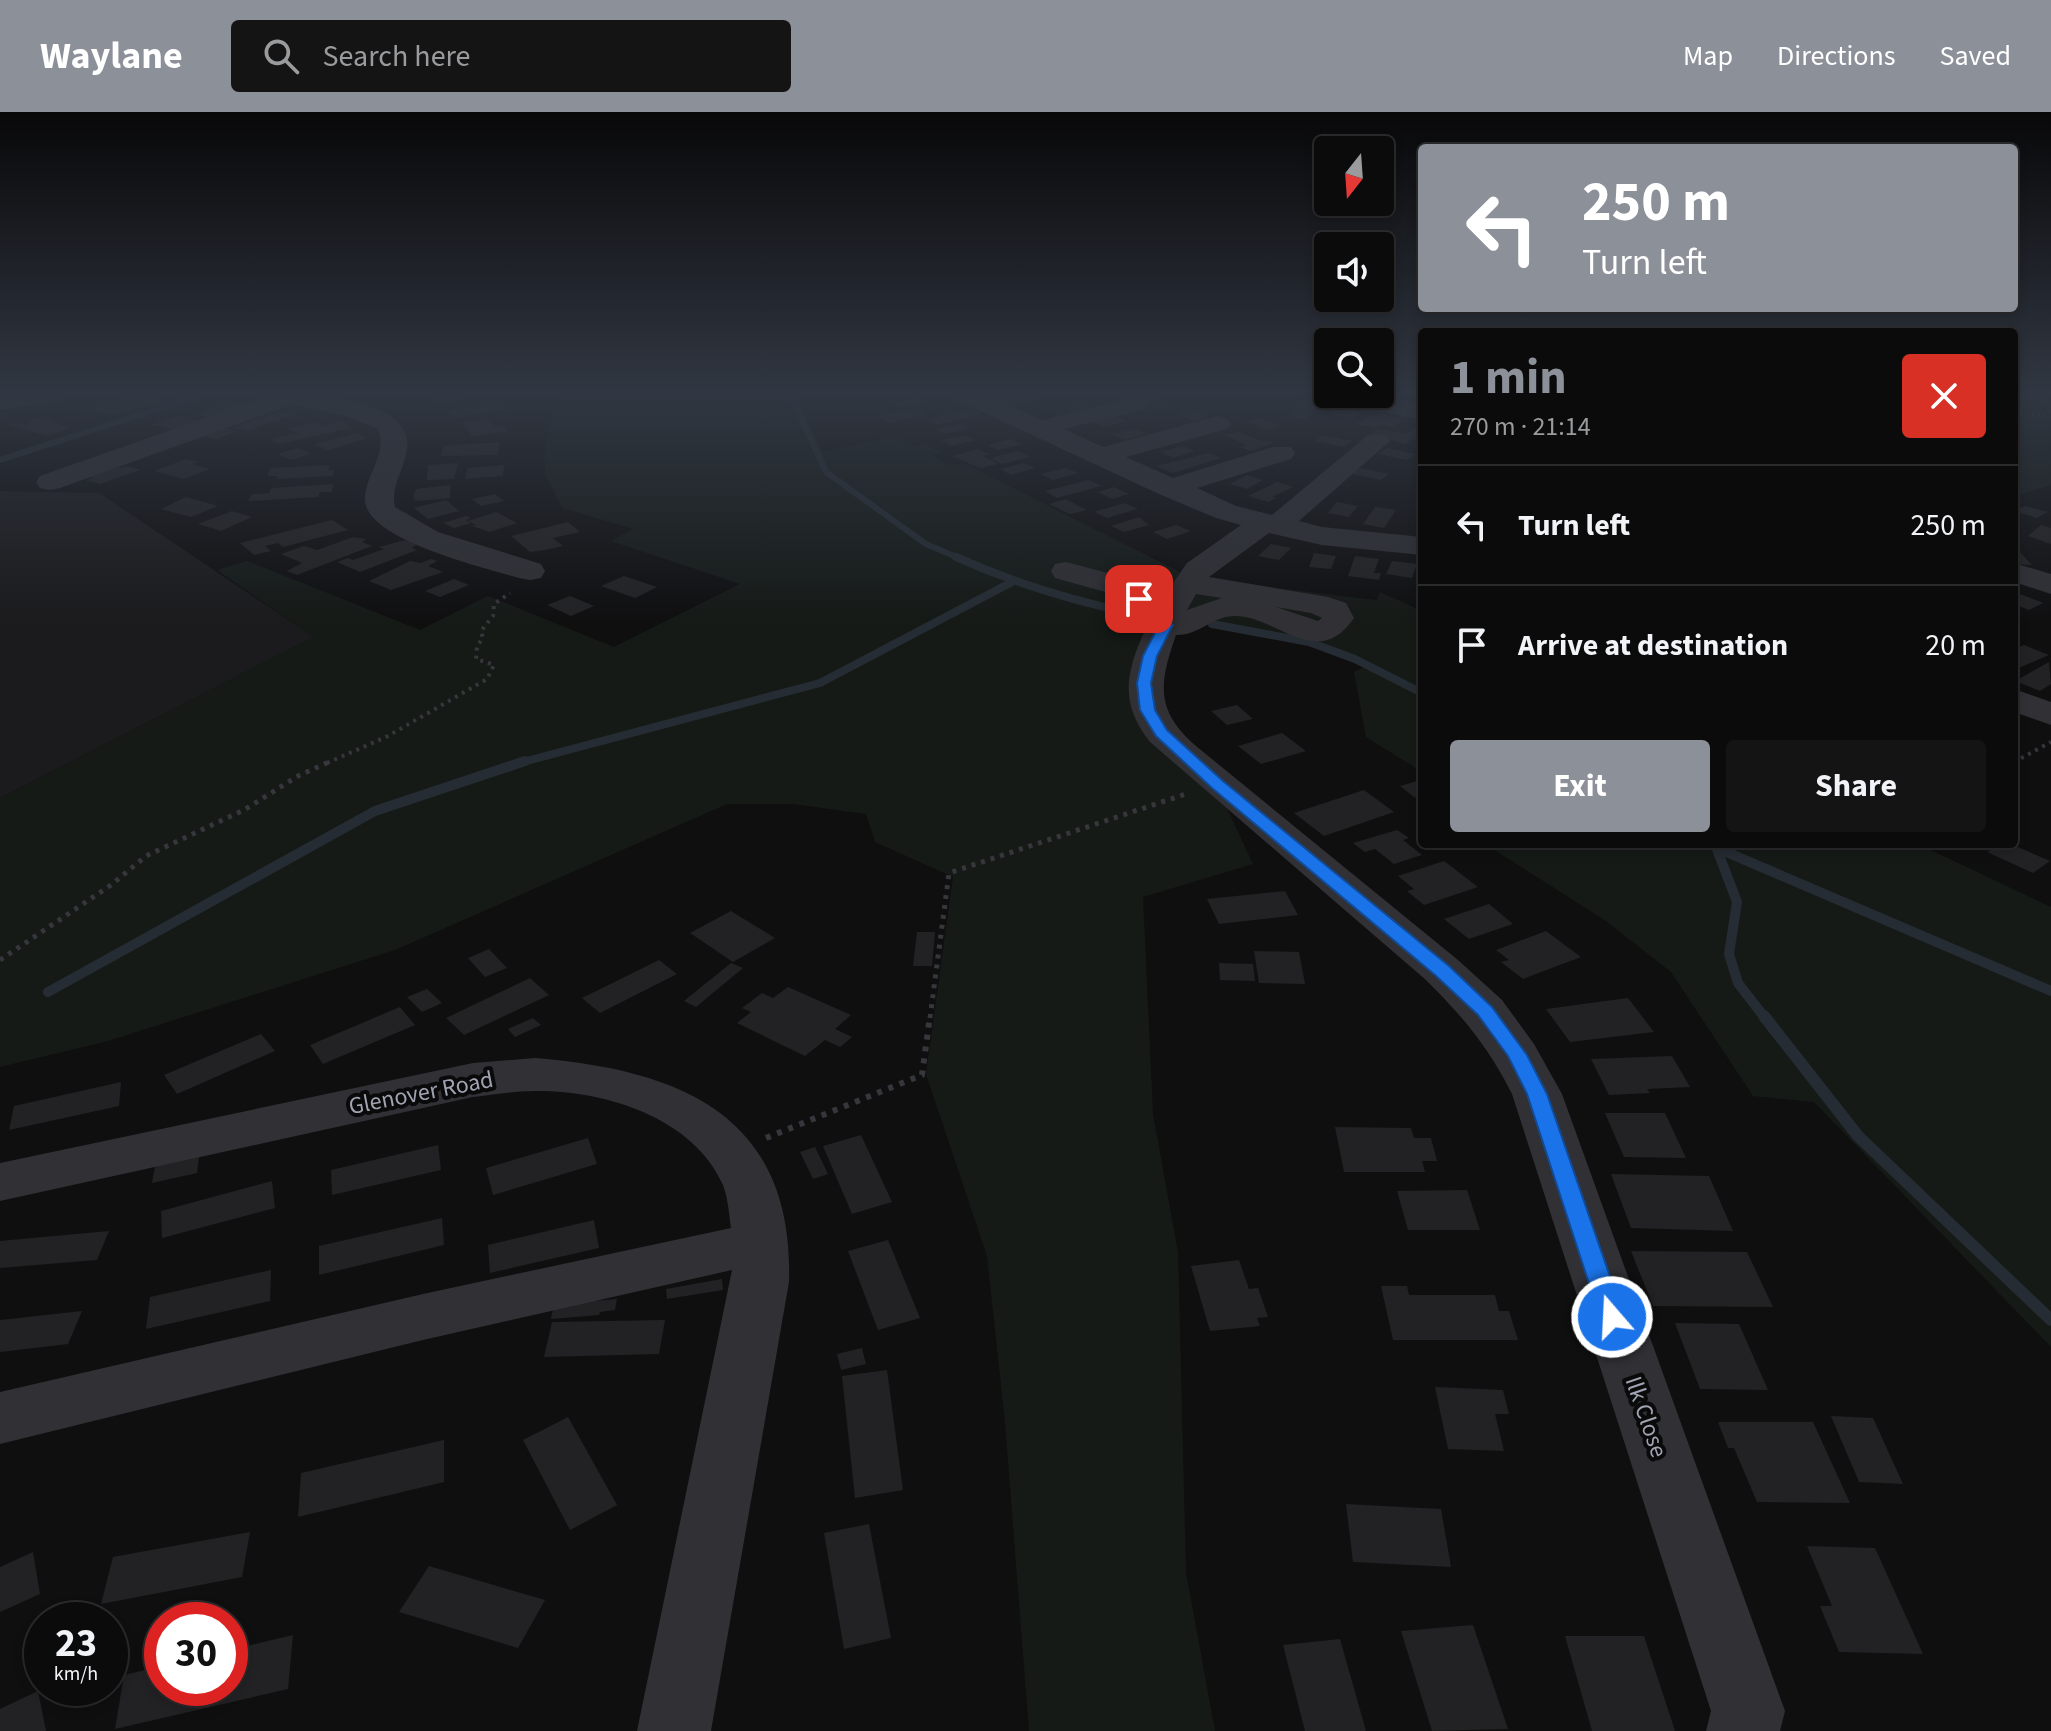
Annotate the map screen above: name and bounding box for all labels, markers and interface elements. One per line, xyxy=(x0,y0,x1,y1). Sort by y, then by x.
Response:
search box xyxy=(231,20,791,92)
text: Waylane xyxy=(40,29,183,83)
icon: search xyxy=(259,34,303,78)
text: Search here xyxy=(323,35,471,78)
text: Map xyxy=(1683,36,1733,76)
text: Directions xyxy=(1777,36,1896,76)
text: Saved xyxy=(1940,36,2011,76)
north arrow xyxy=(1314,136,1394,216)
map controls xyxy=(1314,136,1394,408)
text: 250 m xyxy=(1582,163,1730,242)
icon: left xyxy=(1450,176,1554,280)
button: sound xyxy=(1314,232,1394,312)
text: Turn left xyxy=(1582,237,1707,288)
button: search xyxy=(1314,328,1394,408)
text: 1 min xyxy=(1450,344,1567,412)
button: close xyxy=(1902,354,1986,438)
text: 270 m · 21:14 xyxy=(1450,408,1591,445)
icon: left xyxy=(1450,503,1494,547)
text: Turn left xyxy=(1518,504,1630,547)
text: 250 m xyxy=(1910,504,1986,547)
pin xyxy=(1105,565,1173,633)
icon: arrive xyxy=(1117,577,1161,621)
icon: arrive xyxy=(1450,623,1494,667)
text: Arrive at destination xyxy=(1518,624,1788,667)
text: 20 m xyxy=(1925,624,1986,667)
button: Exit xyxy=(1450,740,1710,832)
button: Share xyxy=(1726,740,1986,832)
street label: Glenover Road xyxy=(346,1062,496,1124)
position arrow xyxy=(1570,1275,1654,1359)
street label: Ilk Close xyxy=(1616,1372,1676,1462)
speed limit sign: 30 xyxy=(144,1602,248,1706)
text: 23 xyxy=(55,1615,97,1672)
text: km/h xyxy=(54,1660,98,1688)

